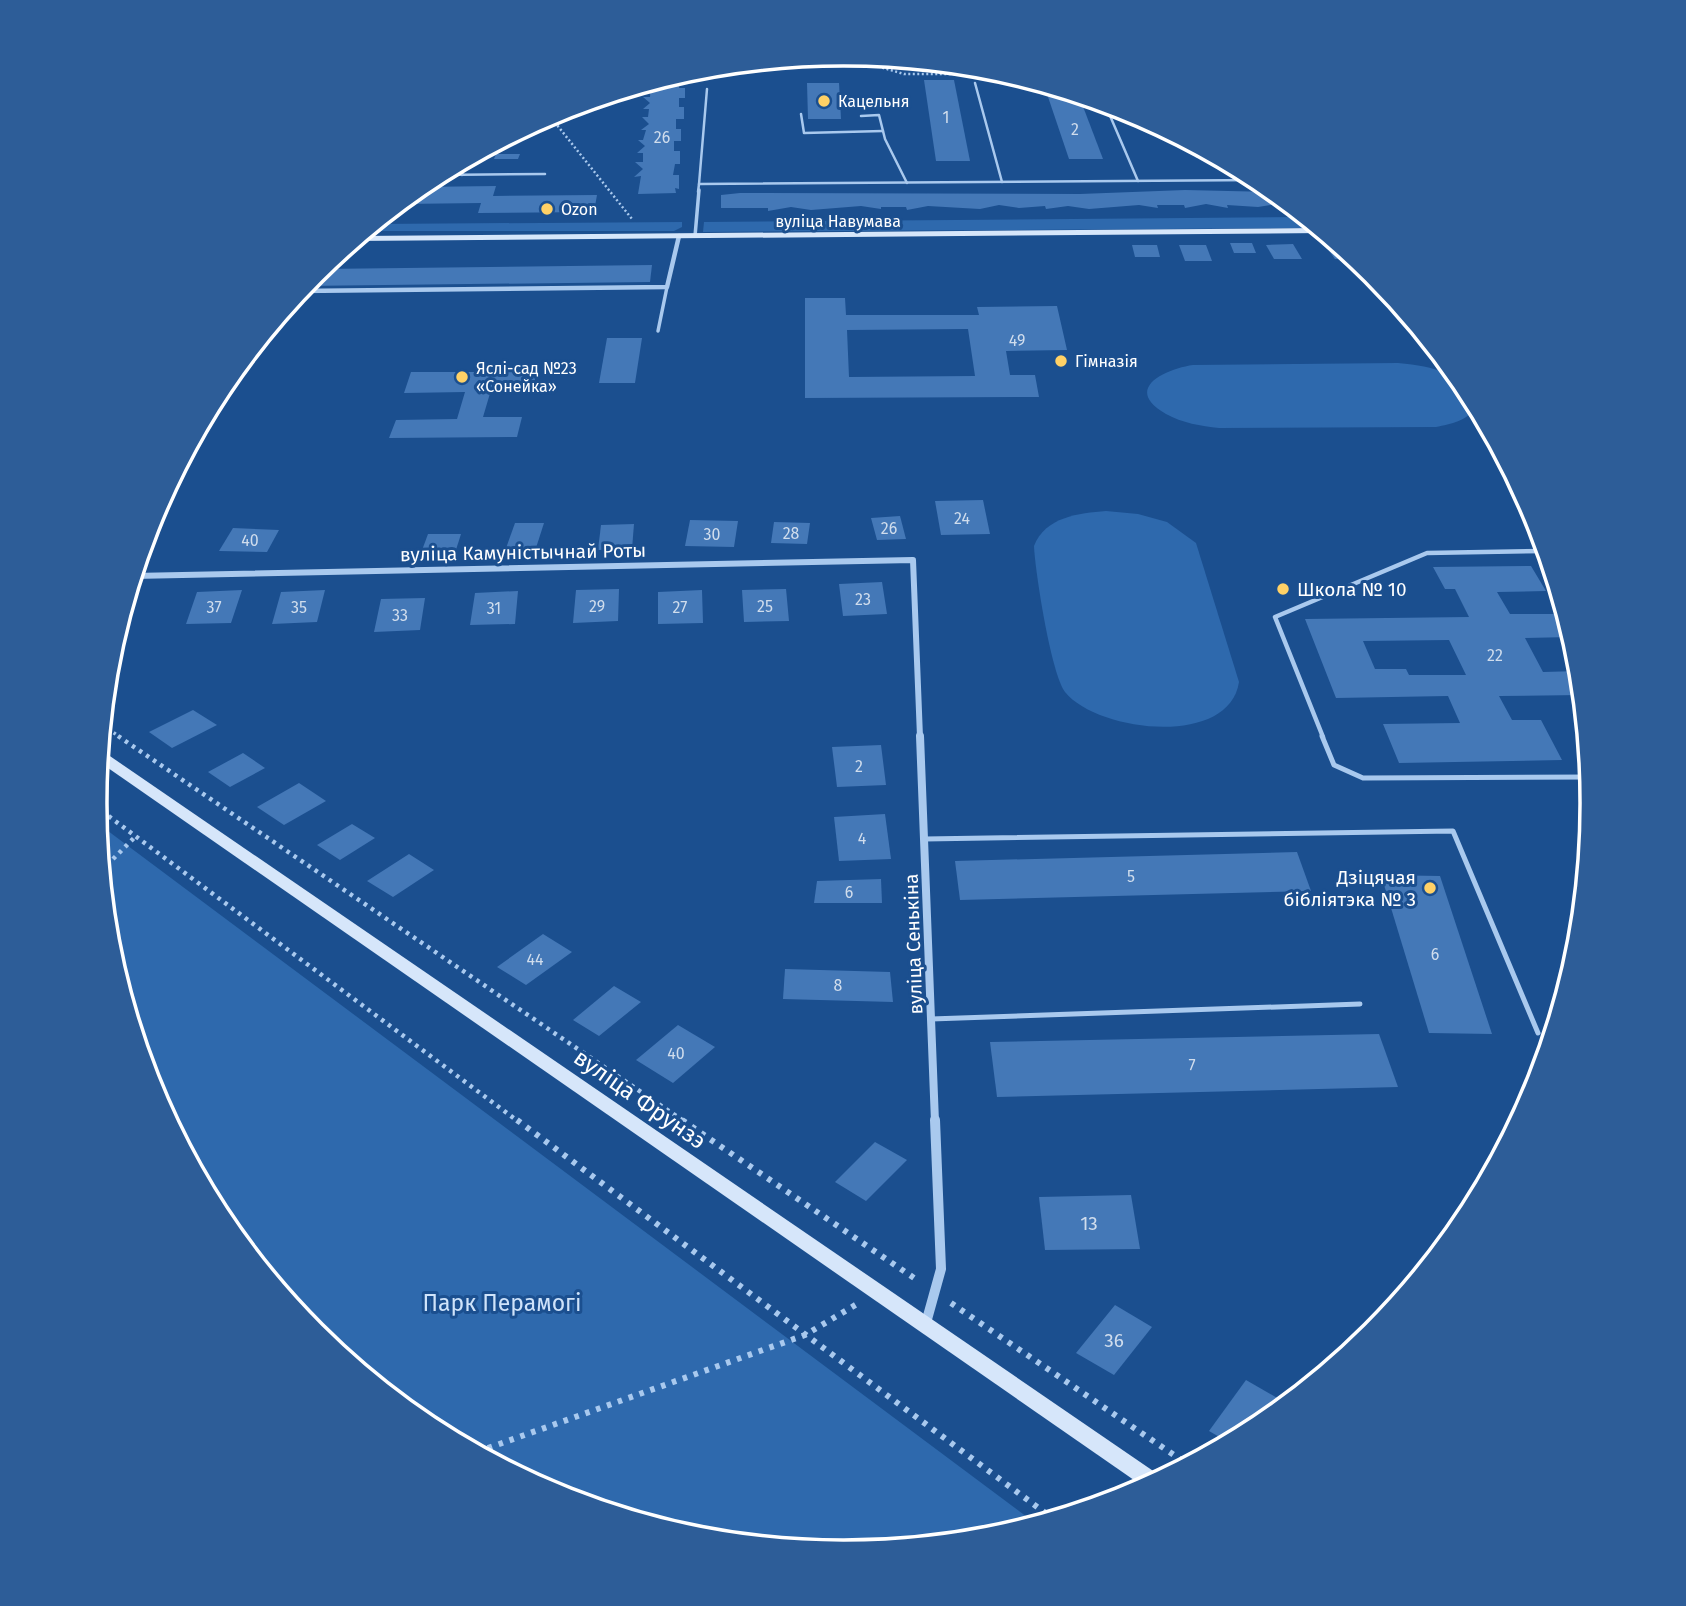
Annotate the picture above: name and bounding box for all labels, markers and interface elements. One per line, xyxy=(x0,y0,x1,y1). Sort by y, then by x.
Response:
place label: Кацельня xyxy=(838,92,910,111)
marker: Кацельня xyxy=(816,93,832,109)
house number: 1 xyxy=(943,108,949,127)
house number: 2 xyxy=(1071,120,1079,139)
house number: 26 xyxy=(654,128,670,147)
place label: Ozon xyxy=(561,200,598,219)
marker: Ozon xyxy=(539,201,555,217)
street label: вуліца Навумава xyxy=(775,212,901,231)
house number: 49 xyxy=(1009,331,1025,350)
place label: Гімназія xyxy=(1075,352,1138,371)
marker: Гімназія xyxy=(1053,353,1069,369)
place label: Яслі-сад №23 «Сонейка» xyxy=(476,359,577,396)
marker: Яслі-сад №23 «Сонейка» xyxy=(454,369,470,385)
house number: 24 xyxy=(954,509,970,528)
house number: 26 xyxy=(881,519,897,538)
house number: 28 xyxy=(783,524,800,543)
house number: 30 xyxy=(704,525,721,544)
house number: 40 xyxy=(241,531,259,550)
street label: вуліца Камуністычнай Роты xyxy=(400,539,646,566)
place label: Школа № 10 xyxy=(1297,578,1407,601)
marker: Школа № 10 xyxy=(1275,581,1291,597)
house number: 23 xyxy=(855,590,871,609)
house number: 29 xyxy=(589,597,605,616)
house number: 25 xyxy=(757,597,773,616)
house number: 37 xyxy=(206,598,222,617)
house number: 35 xyxy=(291,598,307,617)
house number: 27 xyxy=(673,598,687,617)
house number: 31 xyxy=(487,599,501,618)
house number: 33 xyxy=(392,606,408,625)
house number: 22 xyxy=(1487,646,1503,665)
house number: 2 xyxy=(855,757,863,776)
house number: 4 xyxy=(858,829,867,848)
place label: Дзіцячая бібліятэка № 3 xyxy=(1284,866,1416,911)
house number: 5 xyxy=(1127,867,1135,886)
street label: вуліца Сенькіна xyxy=(900,873,927,1015)
marker: Дзіцячая бібліятэка № 3 xyxy=(1422,880,1438,896)
house number: 6 xyxy=(845,883,853,902)
house number: 6 xyxy=(1431,945,1439,964)
house number: 44 xyxy=(526,950,544,969)
house number: 8 xyxy=(834,976,843,995)
street label: вуліца Фрунзэ xyxy=(568,1043,712,1155)
house number: 40 xyxy=(667,1044,685,1063)
house number: 7 xyxy=(1188,1056,1196,1075)
house number: 13 xyxy=(1080,1212,1098,1235)
park label: Парк Перамогі xyxy=(423,1289,581,1317)
house number: 36 xyxy=(1104,1329,1124,1352)

